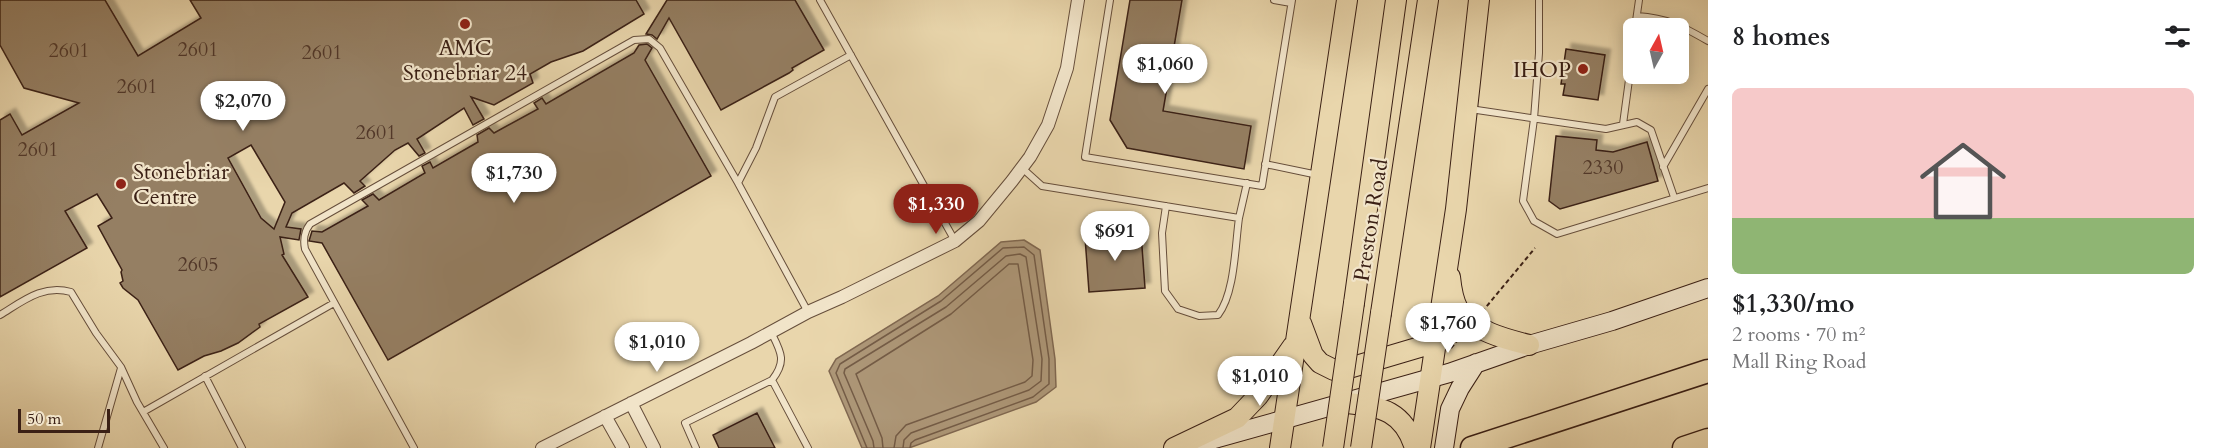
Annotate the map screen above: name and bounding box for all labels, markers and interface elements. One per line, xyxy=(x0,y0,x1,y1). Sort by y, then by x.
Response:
marker: AMC Stonebriar 24 xyxy=(458,17,472,31)
north arrow xyxy=(1623,18,1689,84)
map controls xyxy=(1623,18,1689,84)
text: 8 homes xyxy=(1732,19,1830,54)
icon: filters xyxy=(2161,20,2194,53)
place label: AMC Stonebriar 24 xyxy=(403,33,527,88)
house number: 2601 xyxy=(178,36,218,63)
house number: 2601 xyxy=(49,37,89,64)
house number: 2601 xyxy=(302,39,342,66)
pin: $1,060 xyxy=(1116,44,1214,95)
text: $1,060 xyxy=(1136,50,1194,77)
place label: IHOP xyxy=(1513,55,1571,85)
marker: IHOP xyxy=(1576,62,1590,76)
house number: 2601 xyxy=(117,73,157,100)
pin: $2,070 xyxy=(194,81,292,132)
text: $2,070 xyxy=(214,87,272,114)
house number: 2601 xyxy=(356,119,396,146)
icon: home xyxy=(1909,127,2017,235)
house number: 2601 xyxy=(18,136,58,163)
pin: $1,730 xyxy=(465,153,563,204)
house number: 2330 xyxy=(1583,154,1623,181)
street label: Preston Road xyxy=(1346,156,1396,284)
place label: Stonebriar Centre xyxy=(133,157,230,212)
text: $1,730 xyxy=(485,159,543,186)
marker: Stonebriar Centre xyxy=(114,177,128,191)
pin: $1,330 xyxy=(887,184,985,235)
text: $1,330 xyxy=(907,190,965,217)
pin: $691 xyxy=(1079,211,1151,262)
text: $691 xyxy=(1095,217,1135,244)
house number: 2605 xyxy=(178,251,218,278)
text: $1,330/mo xyxy=(1732,286,1855,321)
pin: $1,760 xyxy=(1399,303,1497,354)
text: $1,760 xyxy=(1419,309,1477,336)
text: 2 rooms · 70 m² xyxy=(1732,321,1865,348)
pin: $1,010 xyxy=(608,322,706,373)
text: $1,010 xyxy=(628,328,686,355)
text: Mall Ring Road xyxy=(1732,348,1866,375)
pin: $1,010 xyxy=(1211,356,1309,407)
text: $1,010 xyxy=(1231,362,1289,389)
scale bar xyxy=(18,406,110,434)
text: 50 m xyxy=(27,408,61,430)

